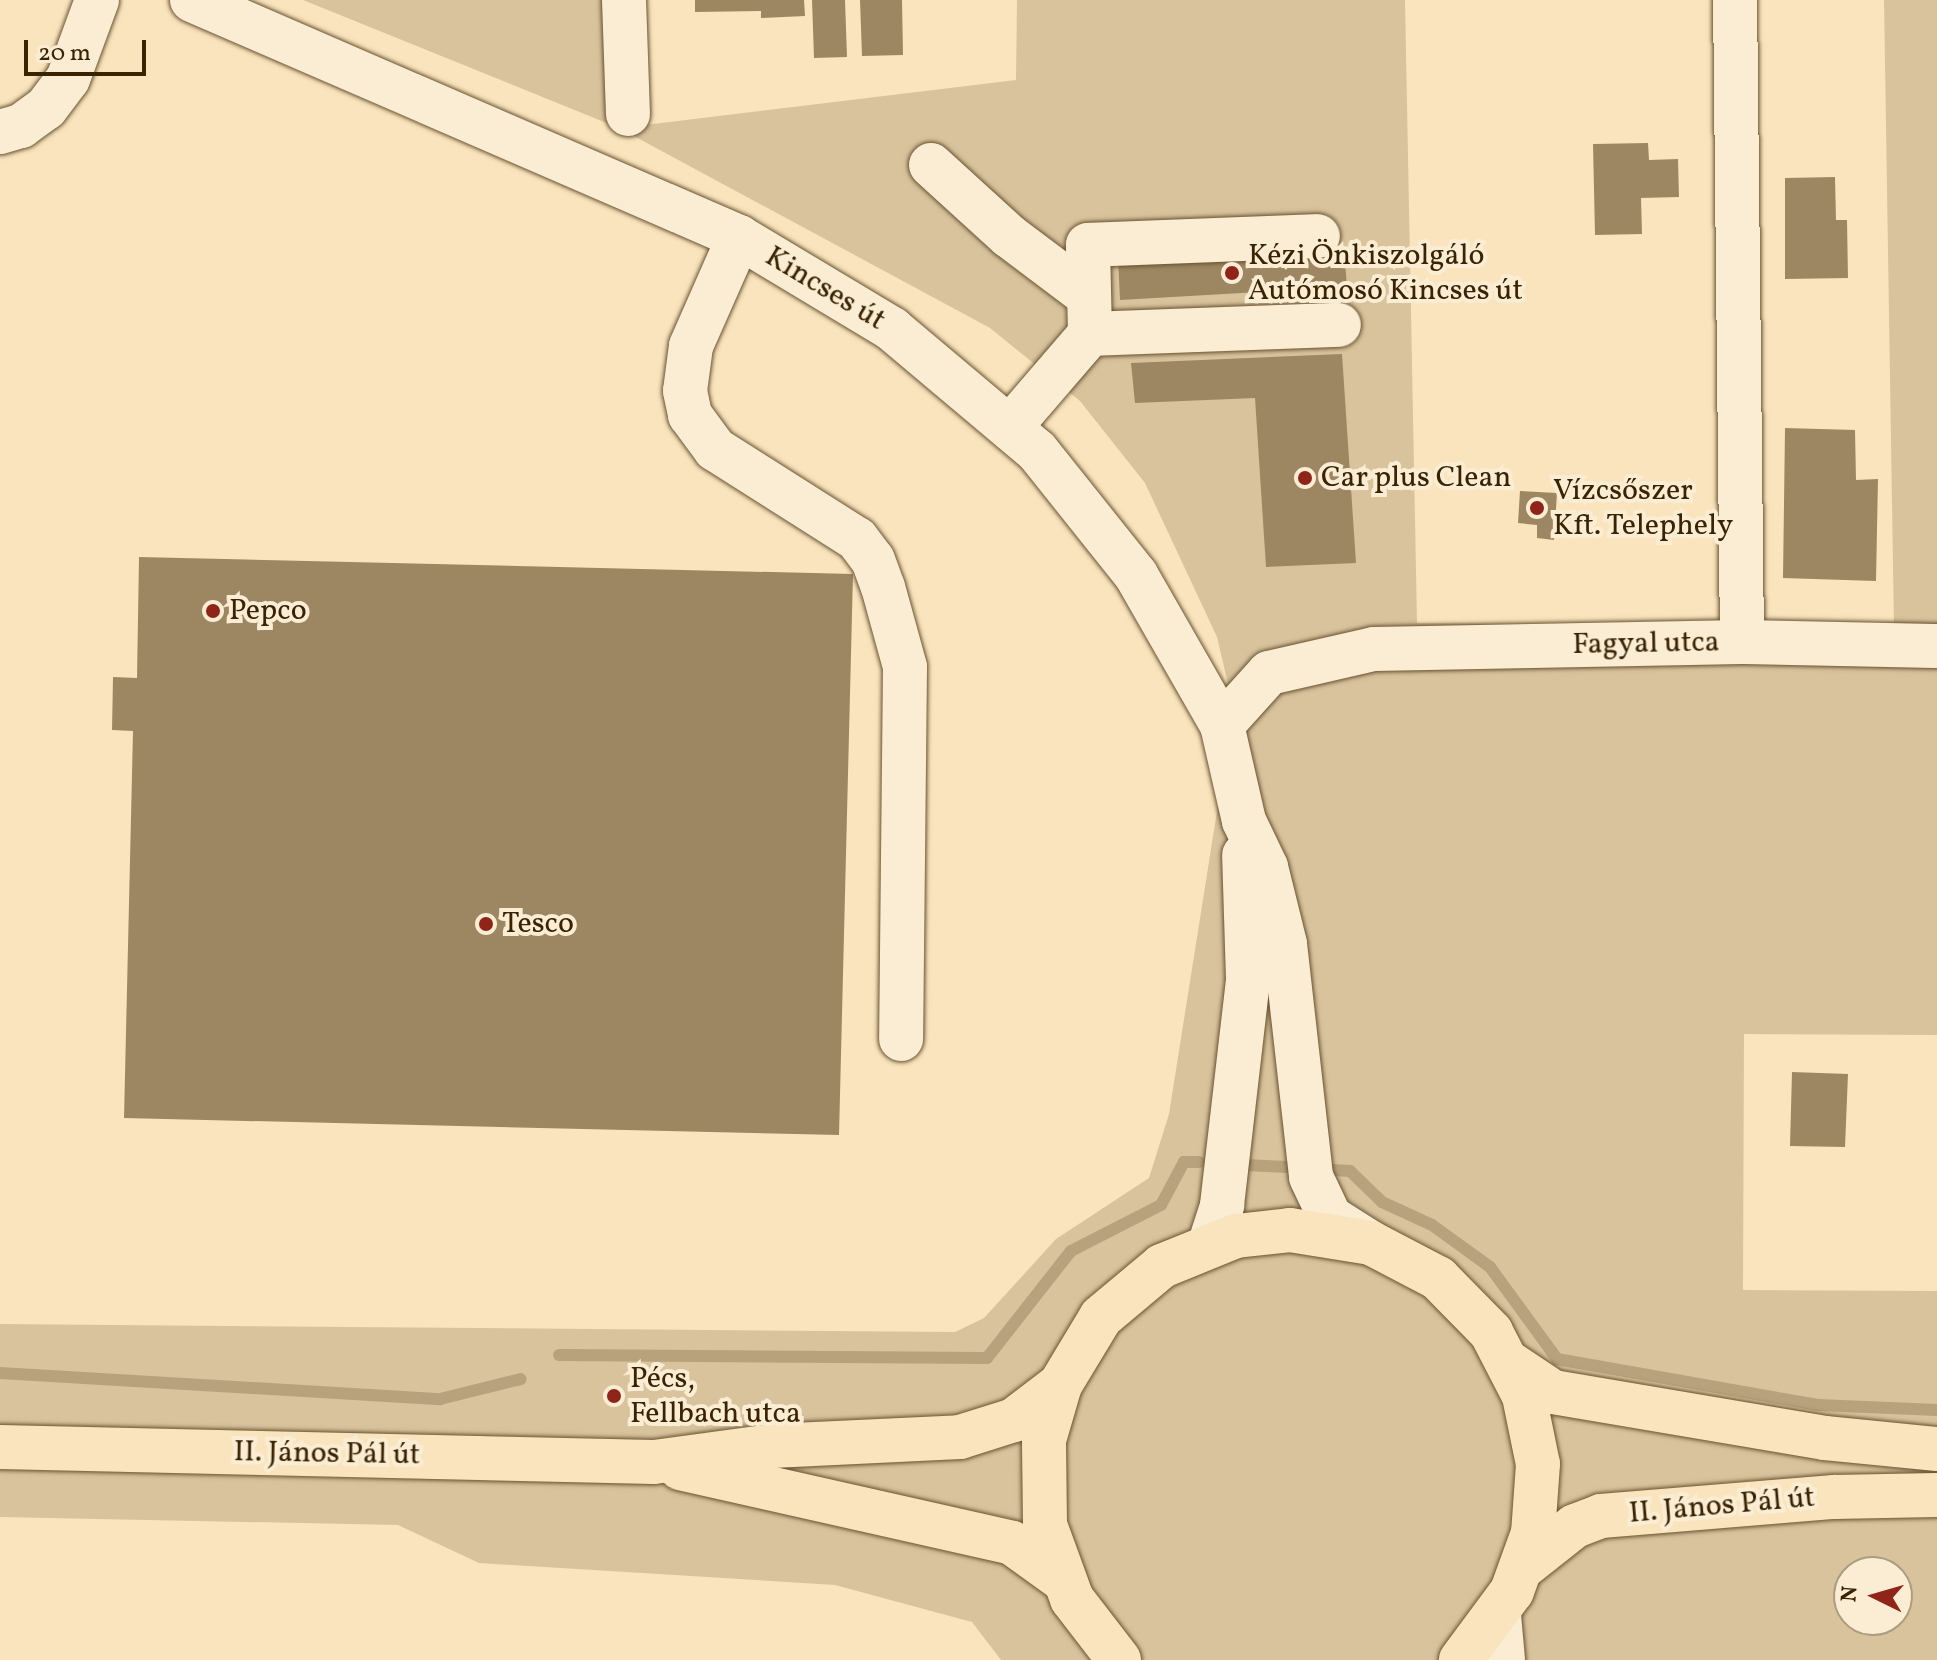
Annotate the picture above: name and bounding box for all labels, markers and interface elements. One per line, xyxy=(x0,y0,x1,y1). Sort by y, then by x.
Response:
scale bar xyxy=(28,24,150,74)
text: 20 m xyxy=(38,37,91,71)
place label: Kézi Önkiszolgáló Autómosó Kincses út xyxy=(1248,238,1523,308)
street label: Kincses út xyxy=(758,239,892,339)
marker: Kézi Önkiszolgáló Autómosó Kincses út xyxy=(1223,264,1241,282)
place label: Car plus Clean xyxy=(1321,460,1511,496)
marker: Car plus Clean xyxy=(1296,469,1314,487)
place label: Vízcsőszer Kft. Telephely xyxy=(1553,473,1734,544)
marker: Vízcsőszer Kft. Telephely xyxy=(1528,499,1546,517)
place label: Pepco xyxy=(229,593,307,629)
marker: Pepco xyxy=(204,602,222,620)
street label: Fagyal utca xyxy=(1572,625,1720,663)
place label: Tesco xyxy=(502,906,574,942)
marker: Tesco xyxy=(477,915,495,933)
place label: Pécs, Fellbach utca xyxy=(630,1361,801,1432)
marker: Pécs, Fellbach utca xyxy=(605,1387,623,1405)
street label: II. János Pál út xyxy=(233,1434,421,1474)
street label: II. János Pál út xyxy=(1627,1480,1817,1532)
north arrow xyxy=(1833,1556,1913,1636)
text: N xyxy=(1834,1585,1867,1603)

